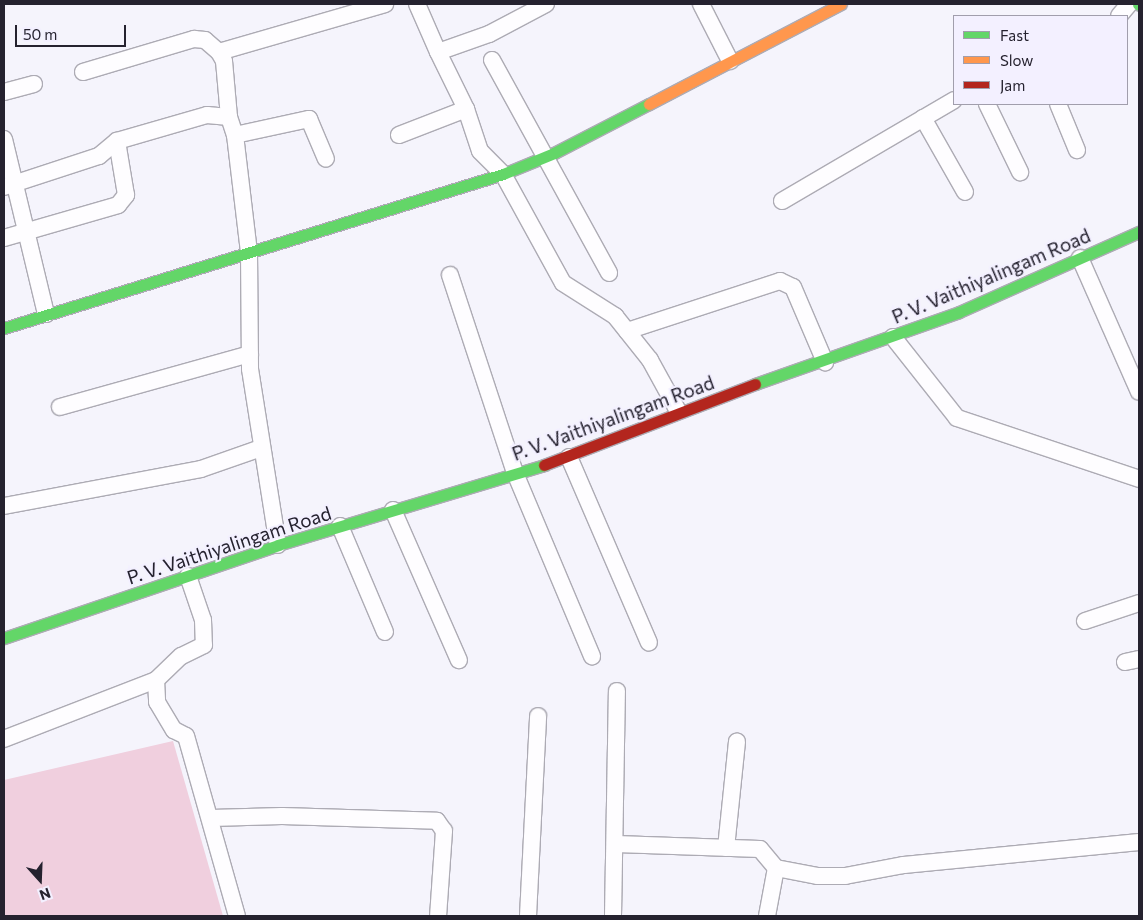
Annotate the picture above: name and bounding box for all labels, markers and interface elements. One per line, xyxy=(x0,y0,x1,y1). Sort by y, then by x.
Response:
scale bar xyxy=(18,15,129,47)
legend xyxy=(953,15,1128,105)
text: 50 m xyxy=(23,25,57,43)
text: Fast xyxy=(1000,26,1029,44)
text: Slow xyxy=(1000,51,1033,69)
text: Jam xyxy=(1000,76,1025,94)
street label: P. V. Vaithiyalingam Road xyxy=(888,224,1094,328)
street label: P. V. Vaithiyalingam Road xyxy=(509,371,717,465)
street label: P. V. Vaithiyalingam Road xyxy=(124,501,334,589)
north arrow xyxy=(15,855,65,905)
text: N xyxy=(37,885,53,904)

